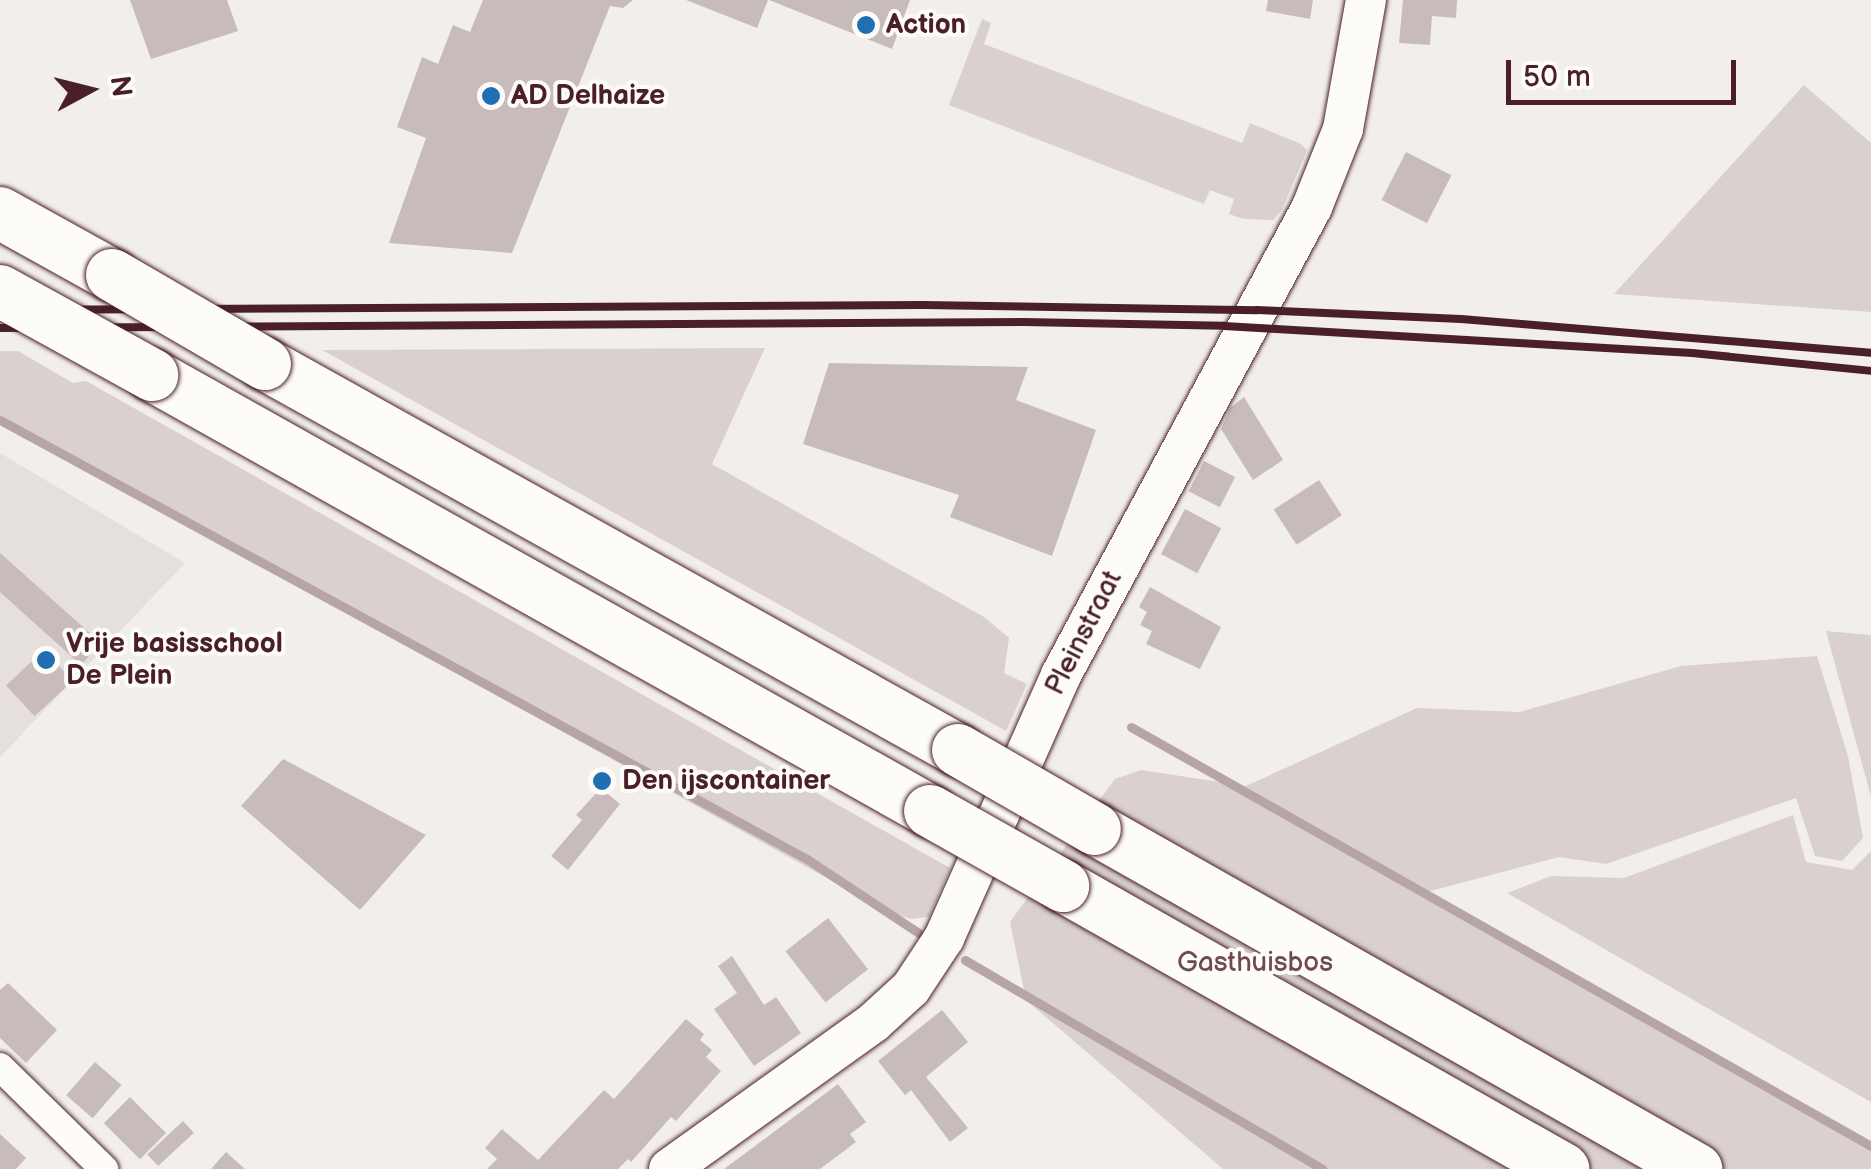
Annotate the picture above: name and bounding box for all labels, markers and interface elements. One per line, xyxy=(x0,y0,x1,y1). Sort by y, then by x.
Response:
place label: Action xyxy=(886,8,966,42)
marker: Action xyxy=(855,14,877,36)
north arrow xyxy=(40,40,140,140)
scale bar xyxy=(1511,40,1741,102)
text: 50 m xyxy=(1523,59,1591,95)
text: N xyxy=(103,74,138,99)
place label: AD Delhaize xyxy=(511,79,665,113)
marker: AD Delhaize xyxy=(480,85,502,107)
street label: Pleinstraat xyxy=(1038,565,1130,701)
place label: Vrije basisschool De Plein xyxy=(66,627,283,693)
marker: Vrije basisschool De Plein xyxy=(35,649,57,671)
place label: Den ijscontainer xyxy=(622,764,831,798)
marker: Den ijscontainer xyxy=(591,770,613,792)
park label: Gasthuisbos xyxy=(1177,946,1333,980)

